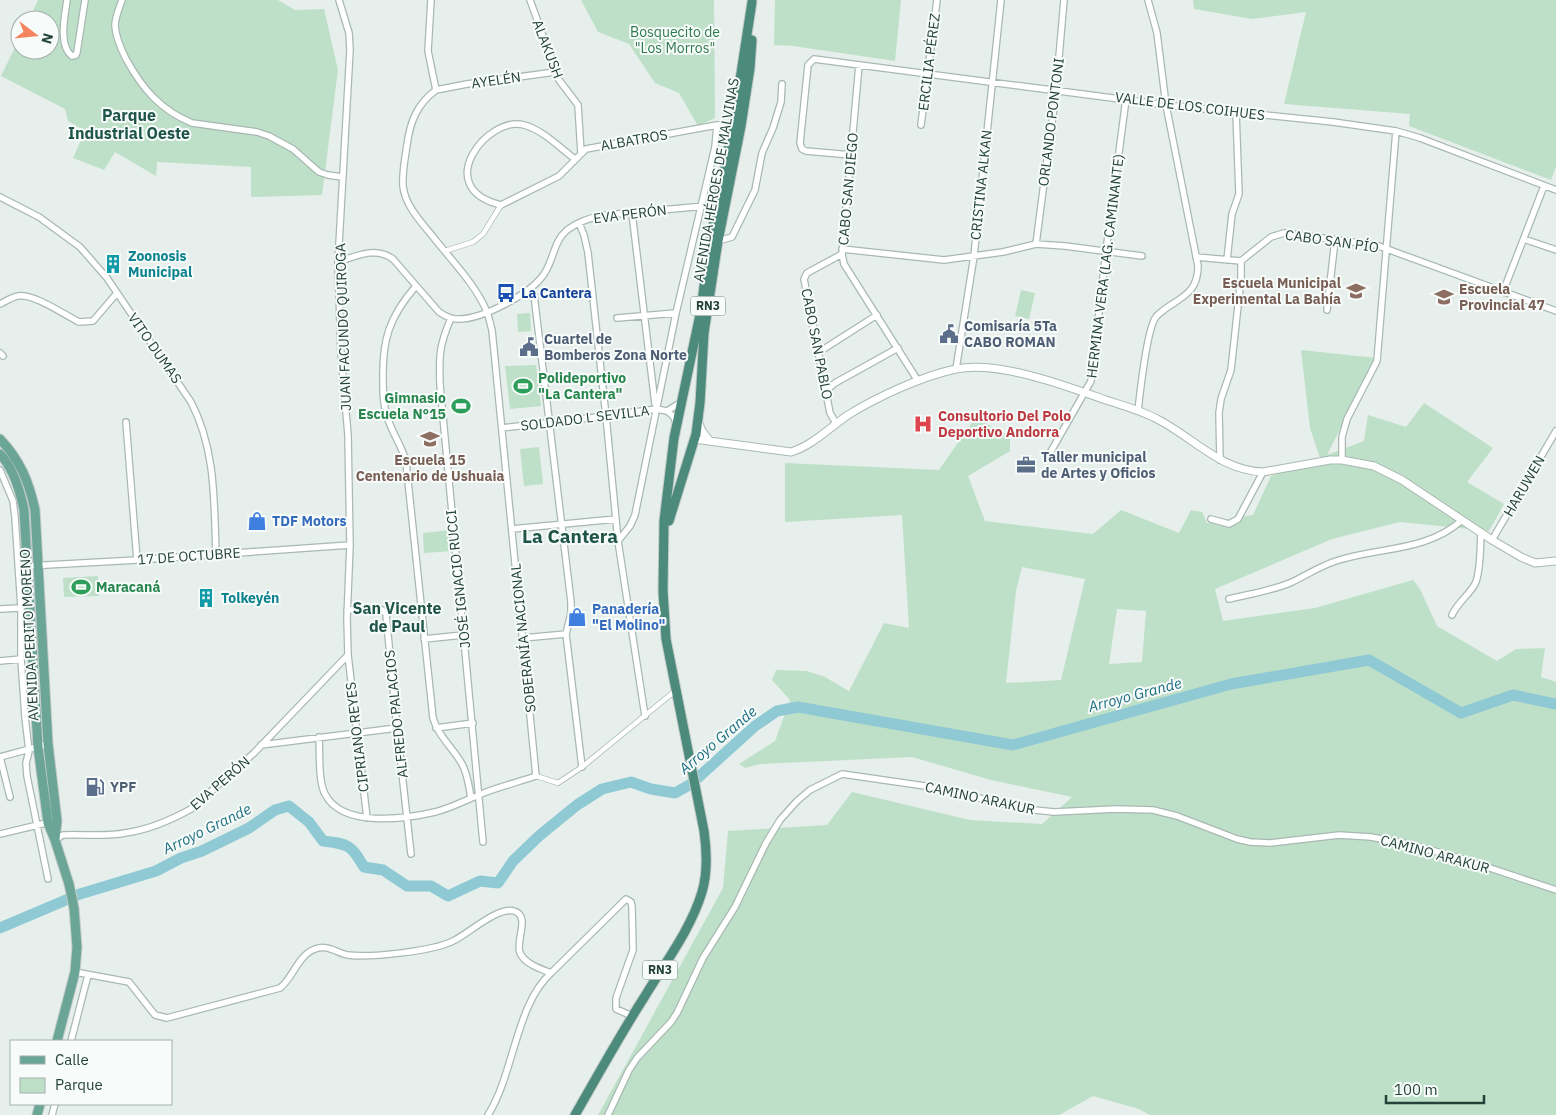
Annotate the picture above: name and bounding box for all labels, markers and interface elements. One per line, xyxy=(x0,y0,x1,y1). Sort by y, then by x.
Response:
north arrow xyxy=(10,10,60,60)
street label: ERCILIA PÉREZ xyxy=(913,12,944,112)
street label: ALAKUSH xyxy=(529,17,567,81)
park label: Bosquecito de "Los Morros" xyxy=(630,23,720,57)
text: N xyxy=(37,31,58,46)
street label: ORLANDO PONTONI xyxy=(1034,57,1068,187)
street label: AYELÉN xyxy=(470,67,522,92)
street label: AVENIDA HÉROES DE MALVINAS xyxy=(688,76,743,283)
street label: VALLE DE LOS COIHUES xyxy=(1114,88,1266,124)
district label: Parque Industrial Oeste xyxy=(68,105,190,143)
street label: ALBATROS xyxy=(599,125,669,155)
street label: CRISTINA ALKAN xyxy=(966,129,996,241)
street label: CABO SAN DIEGO xyxy=(834,132,862,246)
street label: HERMINA VERA (LAG. CAMINANTE) xyxy=(1082,153,1128,379)
street label: EVA PERÓN xyxy=(592,200,668,227)
street label: CABO SAN PÍO xyxy=(1284,225,1380,256)
street label: JUAN FACUNDO QUIROGA xyxy=(331,243,355,411)
place label: Zoonosis Municipal xyxy=(128,247,192,281)
building icon: Zoonosis Municipal xyxy=(102,253,124,275)
place label: Escuela Municipal Experimental La Bahía xyxy=(1193,274,1341,308)
school or university icon: Escuela Municipal Experimental La Bahía xyxy=(1345,280,1367,302)
place label: Escuela Provincial 47 xyxy=(1459,280,1545,314)
bus stop icon: La Cantera xyxy=(495,282,517,304)
place label: La Cantera xyxy=(521,284,592,302)
school or university icon: Escuela Provincial 47 xyxy=(1433,286,1455,308)
street label: CABO SAN PABLO xyxy=(797,287,837,401)
road number: RN3 xyxy=(690,296,726,316)
street label: VITO DUMAS xyxy=(124,309,186,387)
place label: Comisaría 5Ta CABO ROMAN xyxy=(964,317,1057,351)
public building icon: Comisaría 5Ta CABO ROMAN xyxy=(938,323,960,345)
place label: Cuartel de Bomberos Zona Norte xyxy=(544,330,687,364)
public building icon: Cuartel de Bomberos Zona Norte xyxy=(518,336,540,358)
place label: Polideportivo "La Cantera" xyxy=(538,369,626,403)
sports icon: Polideportivo "La Cantera" xyxy=(512,375,534,397)
place label: Gimnasio Escuela N°15 xyxy=(358,389,446,423)
sports icon: Gimnasio Escuela N°15 xyxy=(450,395,472,417)
street label: SOLDADO L SEVILLA xyxy=(520,401,651,435)
place label: Consultorio Del Polo Deportivo Andorra xyxy=(938,407,1071,441)
hospital icon: Consultorio Del Polo Deportivo Andorra xyxy=(912,413,934,435)
school or university icon: Escuela 15 Centenario de Ushuaia xyxy=(419,428,441,450)
place label: Taller municipal de Artes y Oficios xyxy=(1041,448,1156,482)
place label: Escuela 15 Centenario de Ushuaia xyxy=(356,451,504,485)
street label: HARUWEN xyxy=(1499,452,1549,520)
office icon: Taller municipal de Artes y Oficios xyxy=(1015,454,1037,476)
street label: JOSÉ IGNACIO RUCCI xyxy=(441,509,474,649)
shop icon: TDF Motors xyxy=(246,510,268,532)
place label: TDF Motors xyxy=(272,512,347,530)
district label: La Cantera xyxy=(522,524,618,548)
street label: 17 DE OCTUBRE xyxy=(137,543,241,569)
street label: AVENIDA PERITO MORENO xyxy=(15,548,42,722)
street label: SOBERANÍA NACIONAL xyxy=(505,563,540,714)
sports icon: Maracaná xyxy=(70,576,92,598)
place label: Maracaná xyxy=(96,578,160,596)
building icon: Tolkeyén xyxy=(195,587,217,609)
place label: Tolkeyén xyxy=(221,589,279,607)
district label: San Vicente de Paul xyxy=(352,598,442,636)
place label: Panadería "El Molino" xyxy=(592,600,665,634)
shop icon: Panadería "El Molino" xyxy=(566,606,588,628)
street label: ALFREDO PALACIOS xyxy=(380,649,412,779)
water label: Arroyo Grande xyxy=(1085,673,1184,716)
street label: CIPRIANO REYES xyxy=(341,681,373,793)
water label: Arroyo Grande xyxy=(674,701,761,778)
street label: EVA PERÓN xyxy=(186,751,254,814)
fuel station icon: YPF xyxy=(84,776,106,798)
place label: YPF xyxy=(110,778,136,796)
street label: CAMINO ARAKUR xyxy=(923,778,1037,818)
water label: Arroyo Grande xyxy=(159,799,254,859)
street label: CAMINO ARAKUR xyxy=(1379,831,1491,877)
road number: RN3 xyxy=(642,960,678,980)
legend xyxy=(10,1040,172,1105)
text: Calle xyxy=(55,1050,89,1069)
scale bar xyxy=(1386,1072,1484,1104)
text: Parque xyxy=(55,1075,103,1094)
text: 100 m xyxy=(1394,1080,1438,1099)

